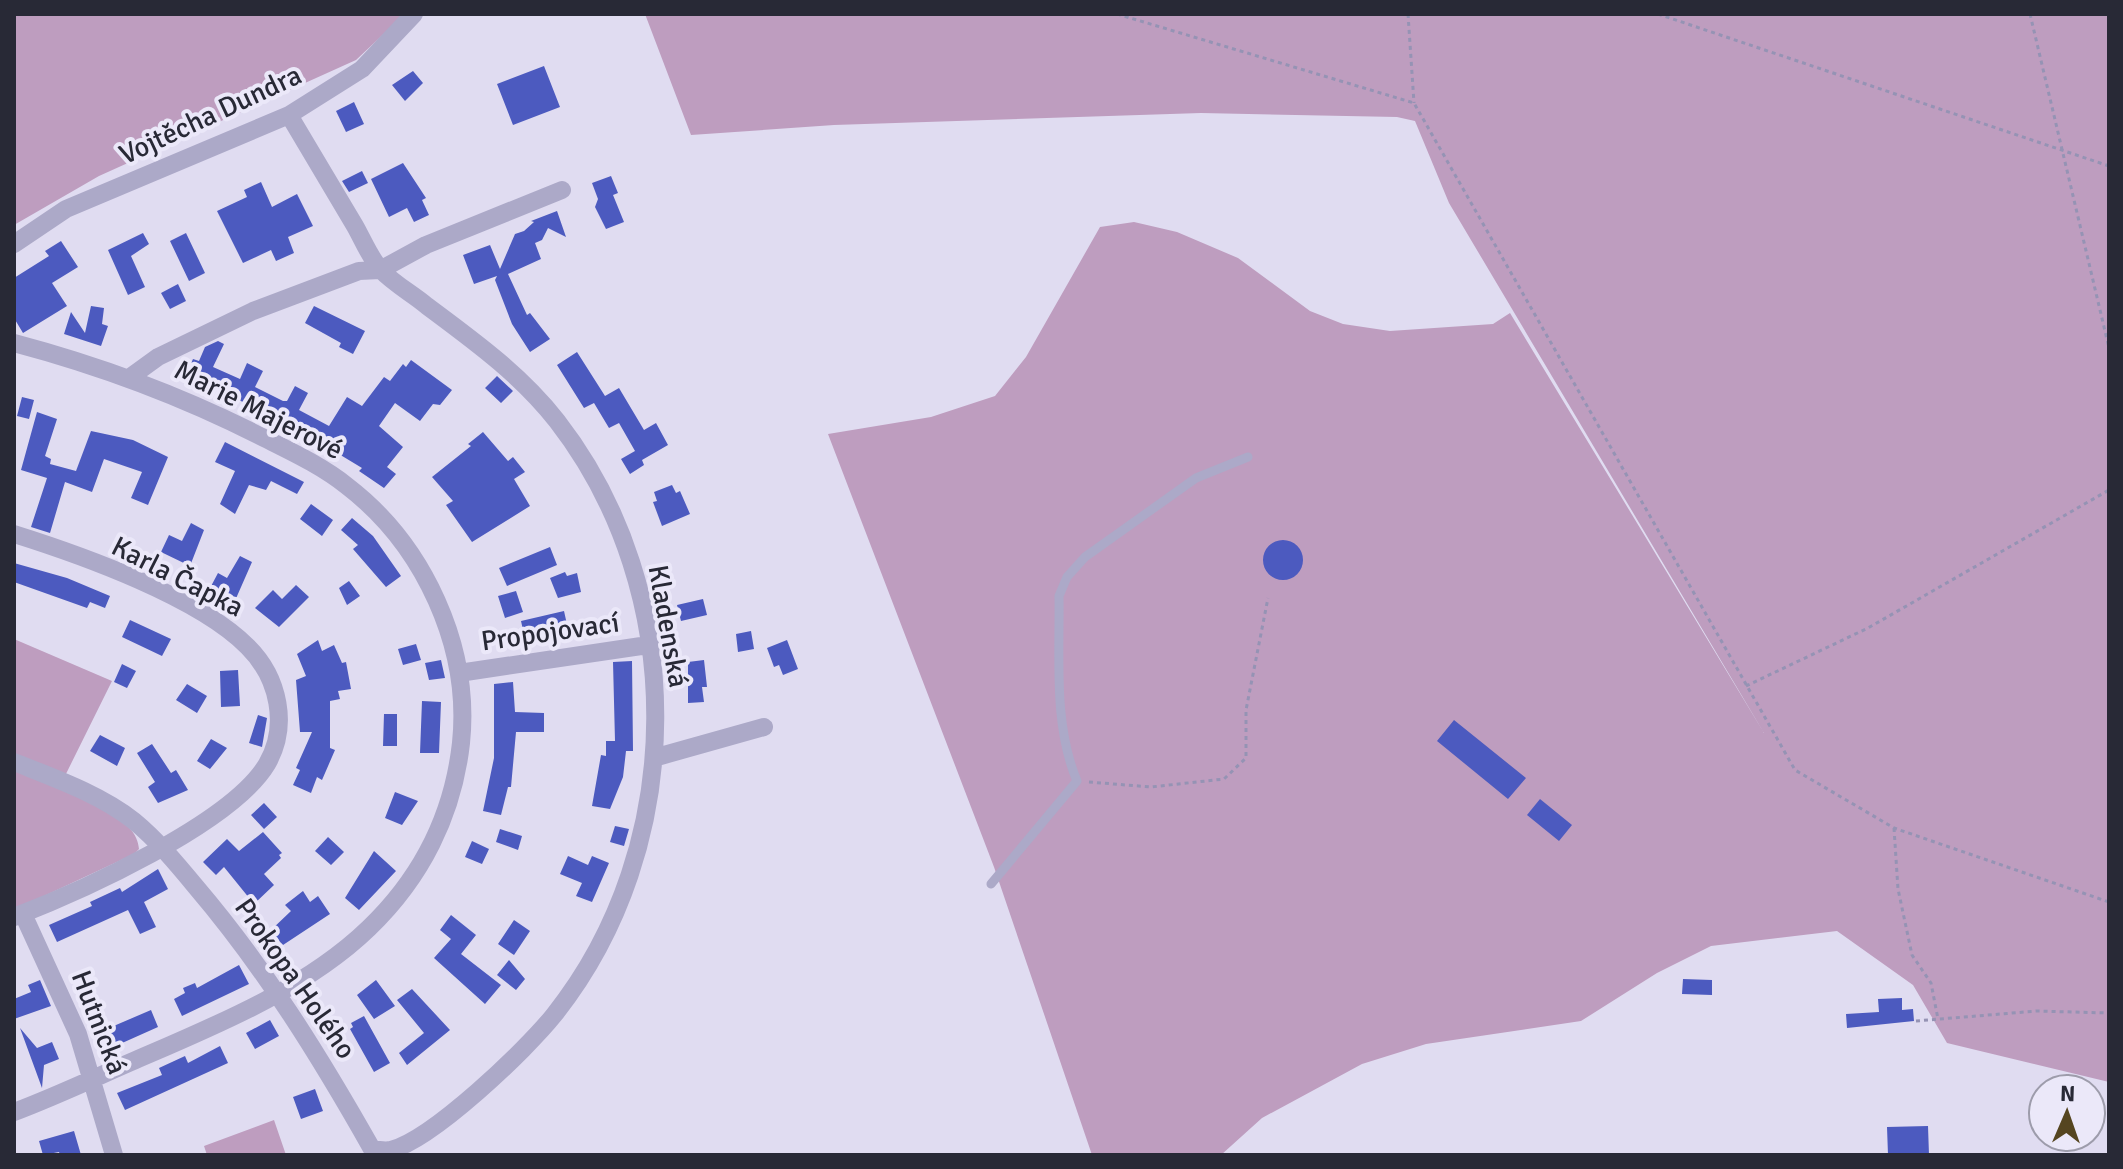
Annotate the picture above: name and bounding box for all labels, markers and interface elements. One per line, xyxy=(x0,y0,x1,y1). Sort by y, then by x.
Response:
street label: Vojtěcha Dundra xyxy=(114,58,307,172)
street label: Marie Majerové xyxy=(169,353,348,467)
street label: Karla Čapka xyxy=(106,529,249,625)
street label: Kladenská xyxy=(641,562,695,690)
street label: Propojovací xyxy=(479,605,622,659)
street label: Prokopa Holého xyxy=(227,892,363,1065)
street label: Hutnická xyxy=(64,966,134,1079)
north arrow xyxy=(2027,1073,2107,1153)
text: N xyxy=(2060,1080,2076,1107)

